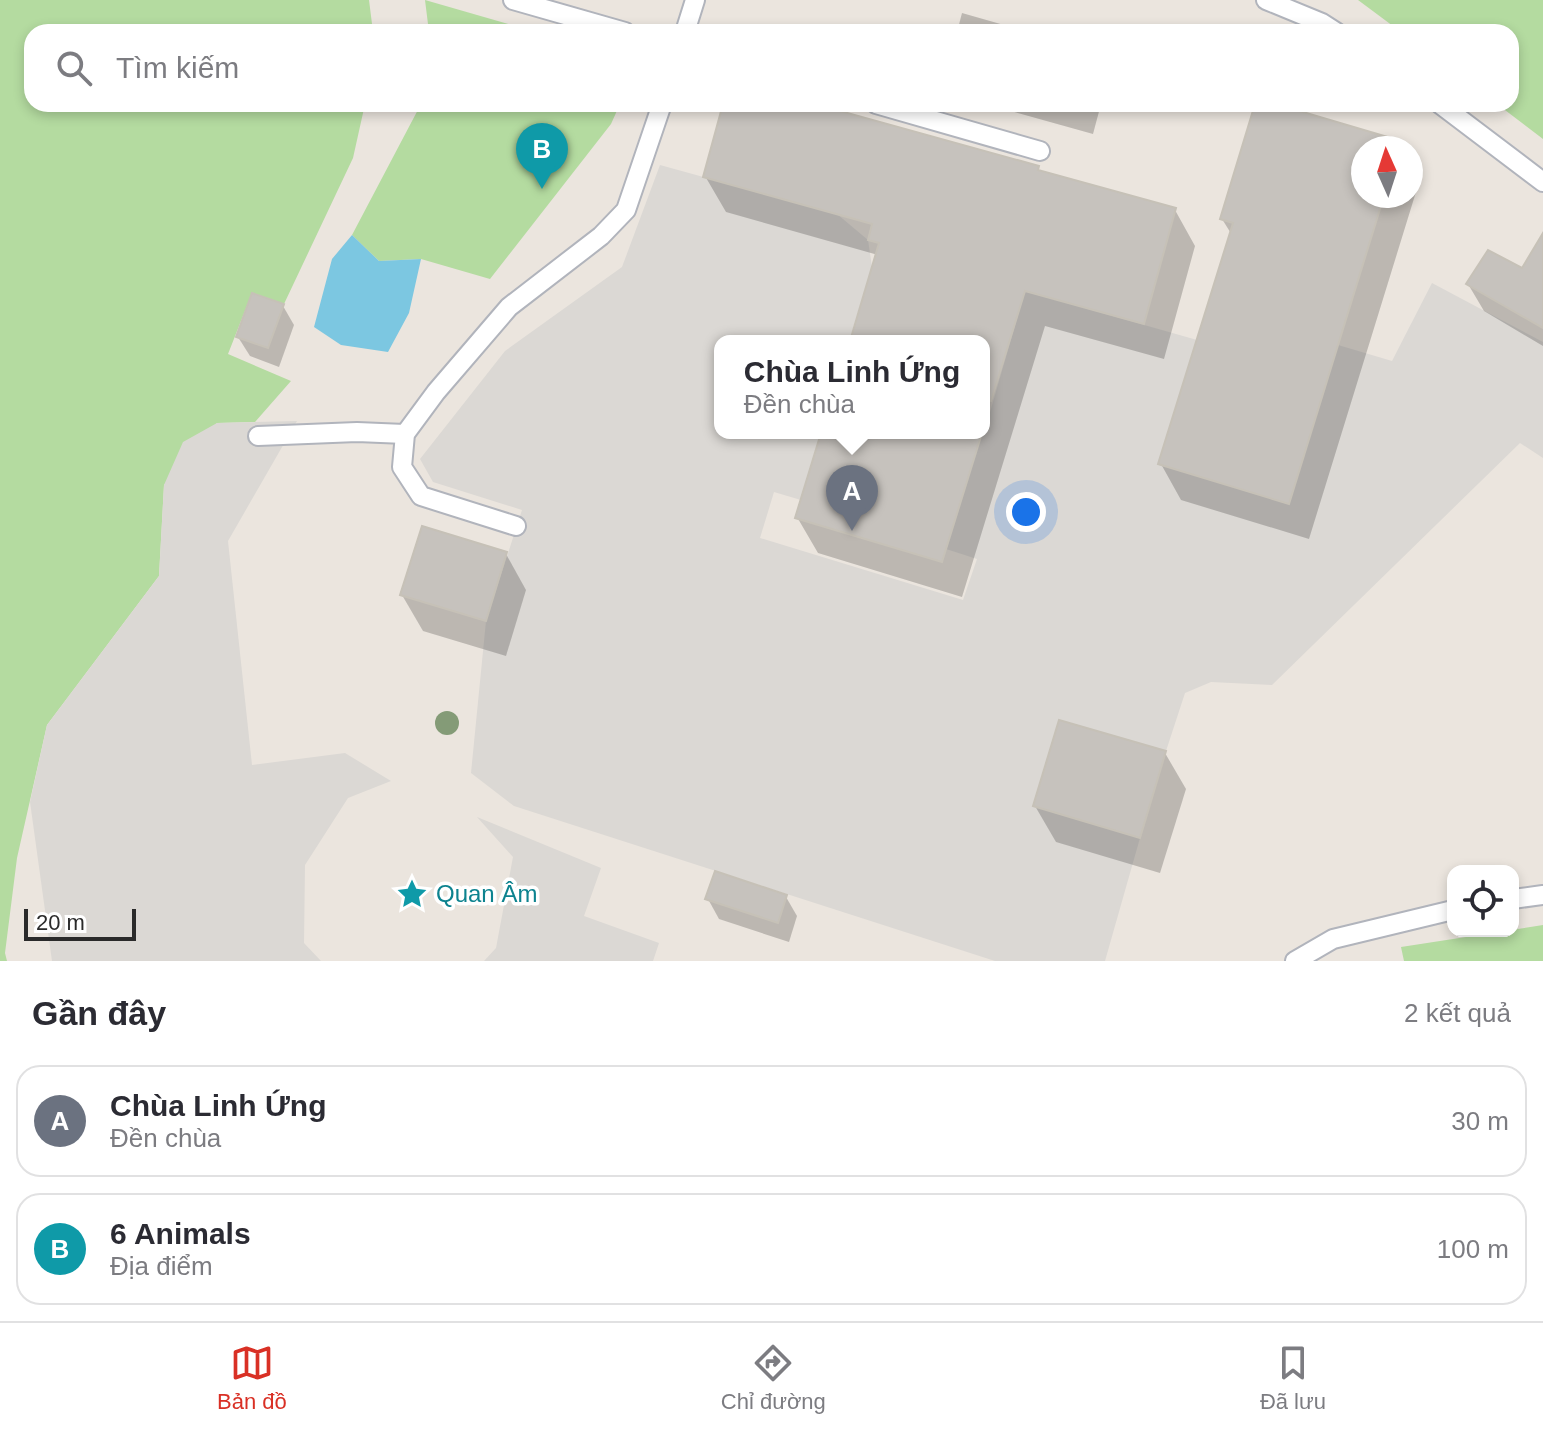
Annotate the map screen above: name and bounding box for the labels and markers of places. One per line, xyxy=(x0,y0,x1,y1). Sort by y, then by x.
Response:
pin: B xyxy=(516,123,568,189)
pin: A xyxy=(826,465,878,531)
place icon: Quan Âm xyxy=(395,877,429,911)
place label: Quan Âm xyxy=(436,880,537,907)

